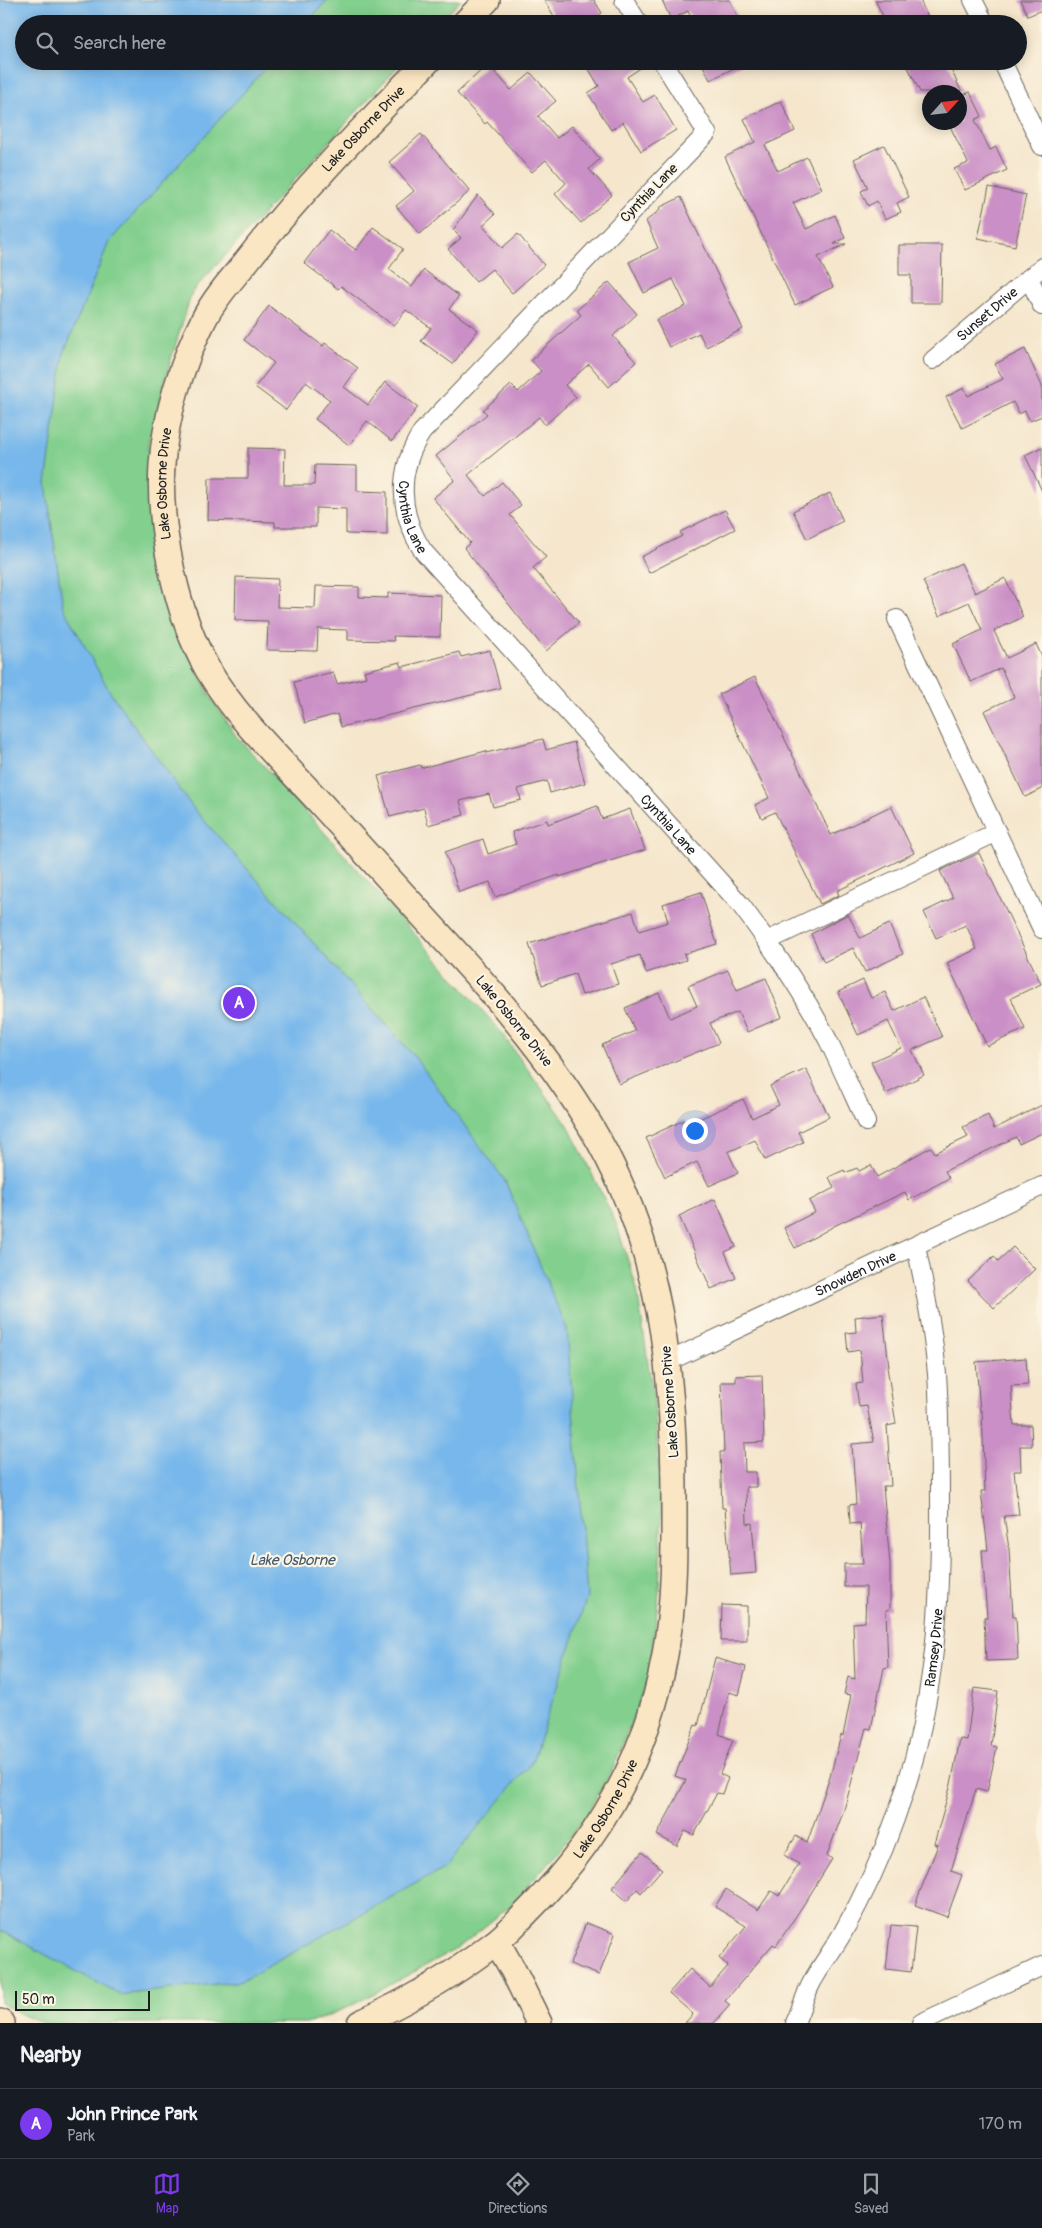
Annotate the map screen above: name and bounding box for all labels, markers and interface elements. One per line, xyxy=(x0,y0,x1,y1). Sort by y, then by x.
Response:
search box xyxy=(15,15,1027,70)
icon: search xyxy=(33,29,61,57)
text: Search here xyxy=(73,31,166,55)
street label: Lake Osborne Drive xyxy=(318,82,408,175)
north arrow xyxy=(922,85,967,130)
street label: Cynthia Lane xyxy=(617,160,681,226)
street label: Sunset Drive xyxy=(953,283,1021,345)
street label: Lake Osborne Drive xyxy=(153,426,175,541)
street label: Cynthia Lane xyxy=(395,480,431,557)
street label: Cynthia Lane xyxy=(637,791,700,858)
street label: Lake Osborne Drive xyxy=(472,972,556,1070)
pin: A xyxy=(223,984,255,1022)
your location xyxy=(682,1118,708,1144)
street label: Snowden Drive xyxy=(812,1247,899,1300)
street label: Lake Osborne Drive xyxy=(658,1345,682,1459)
water label: Lake Osborne xyxy=(249,1551,336,1570)
street label: Ramsey Drive xyxy=(921,1608,946,1688)
street label: Lake Osborne Drive xyxy=(569,1757,641,1862)
scale bar xyxy=(15,1988,150,2011)
text: 50 m xyxy=(22,1991,55,2008)
text: Nearby xyxy=(20,2042,81,2069)
text: John Prince Park xyxy=(67,2102,197,2126)
text: A xyxy=(31,2114,41,2134)
text: 170 m xyxy=(979,2114,1022,2134)
text: Park xyxy=(67,2126,95,2146)
tab: Map xyxy=(153,2170,181,2217)
tab: Directions xyxy=(488,2170,547,2217)
tab: Saved xyxy=(854,2170,889,2217)

